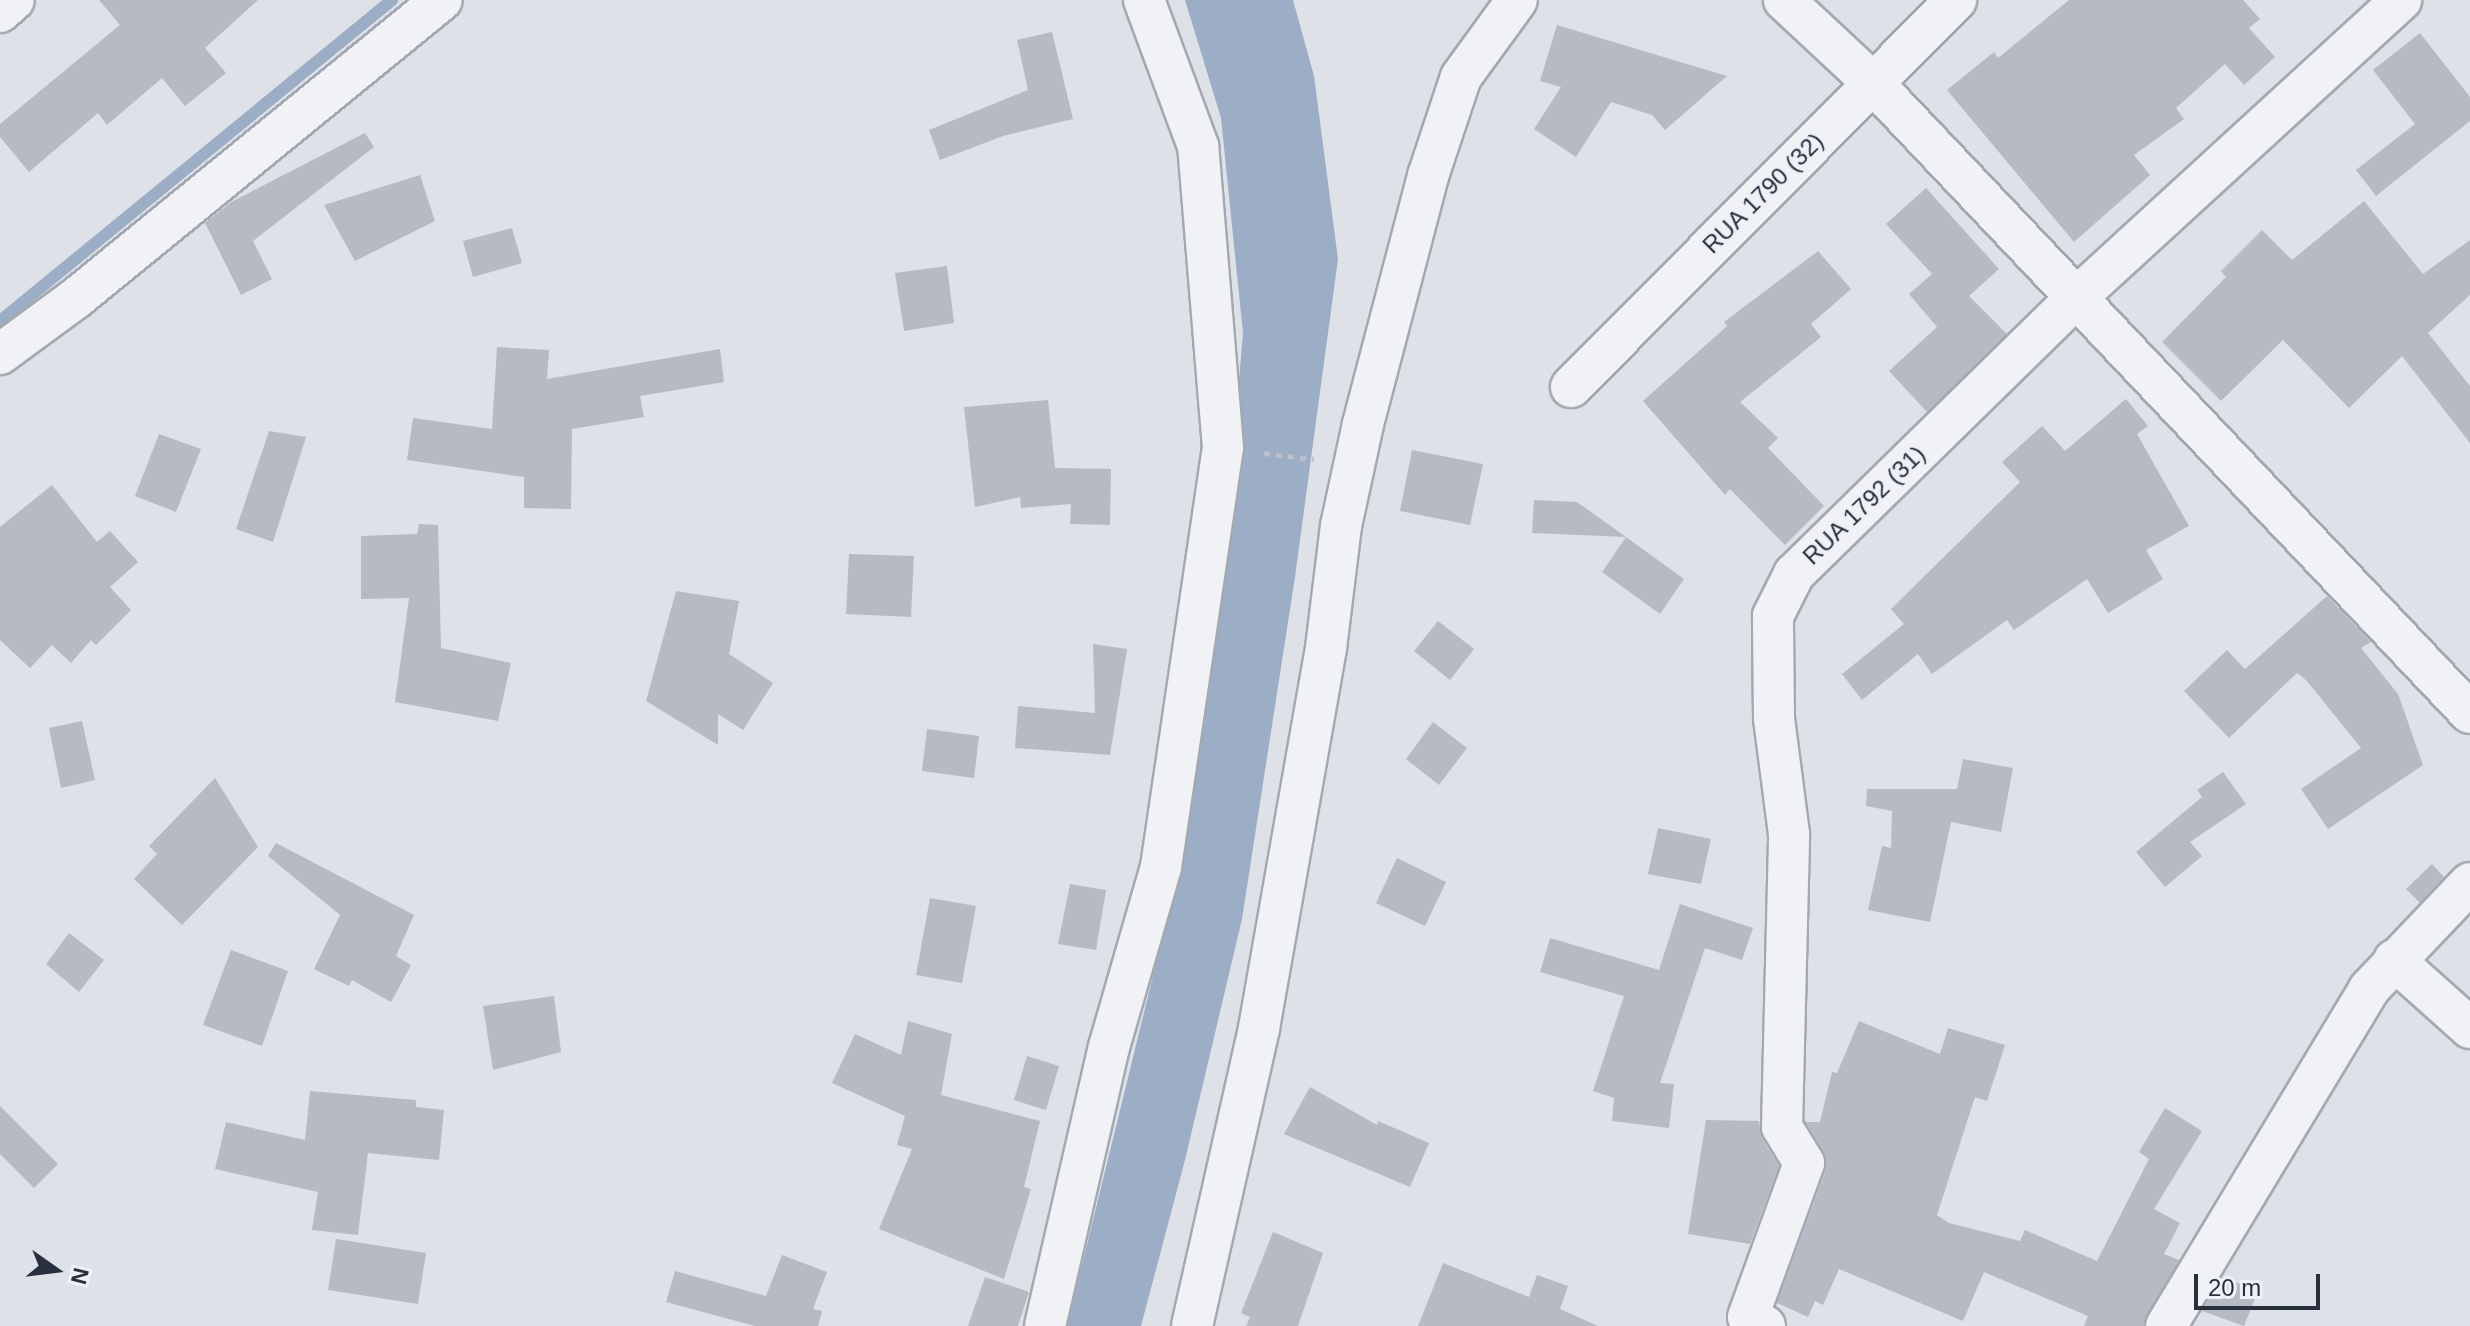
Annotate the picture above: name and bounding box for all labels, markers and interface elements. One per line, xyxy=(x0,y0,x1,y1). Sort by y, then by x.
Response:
street label: RUA 1790 (32) xyxy=(1696,126,1830,260)
street label: RUA 1792 (31) xyxy=(1796,439,1932,571)
north arrow xyxy=(16,1230,96,1310)
scale bar xyxy=(2198,1258,2324,1308)
text: N xyxy=(66,1265,94,1287)
text: 20 m xyxy=(2208,1274,2261,1301)

